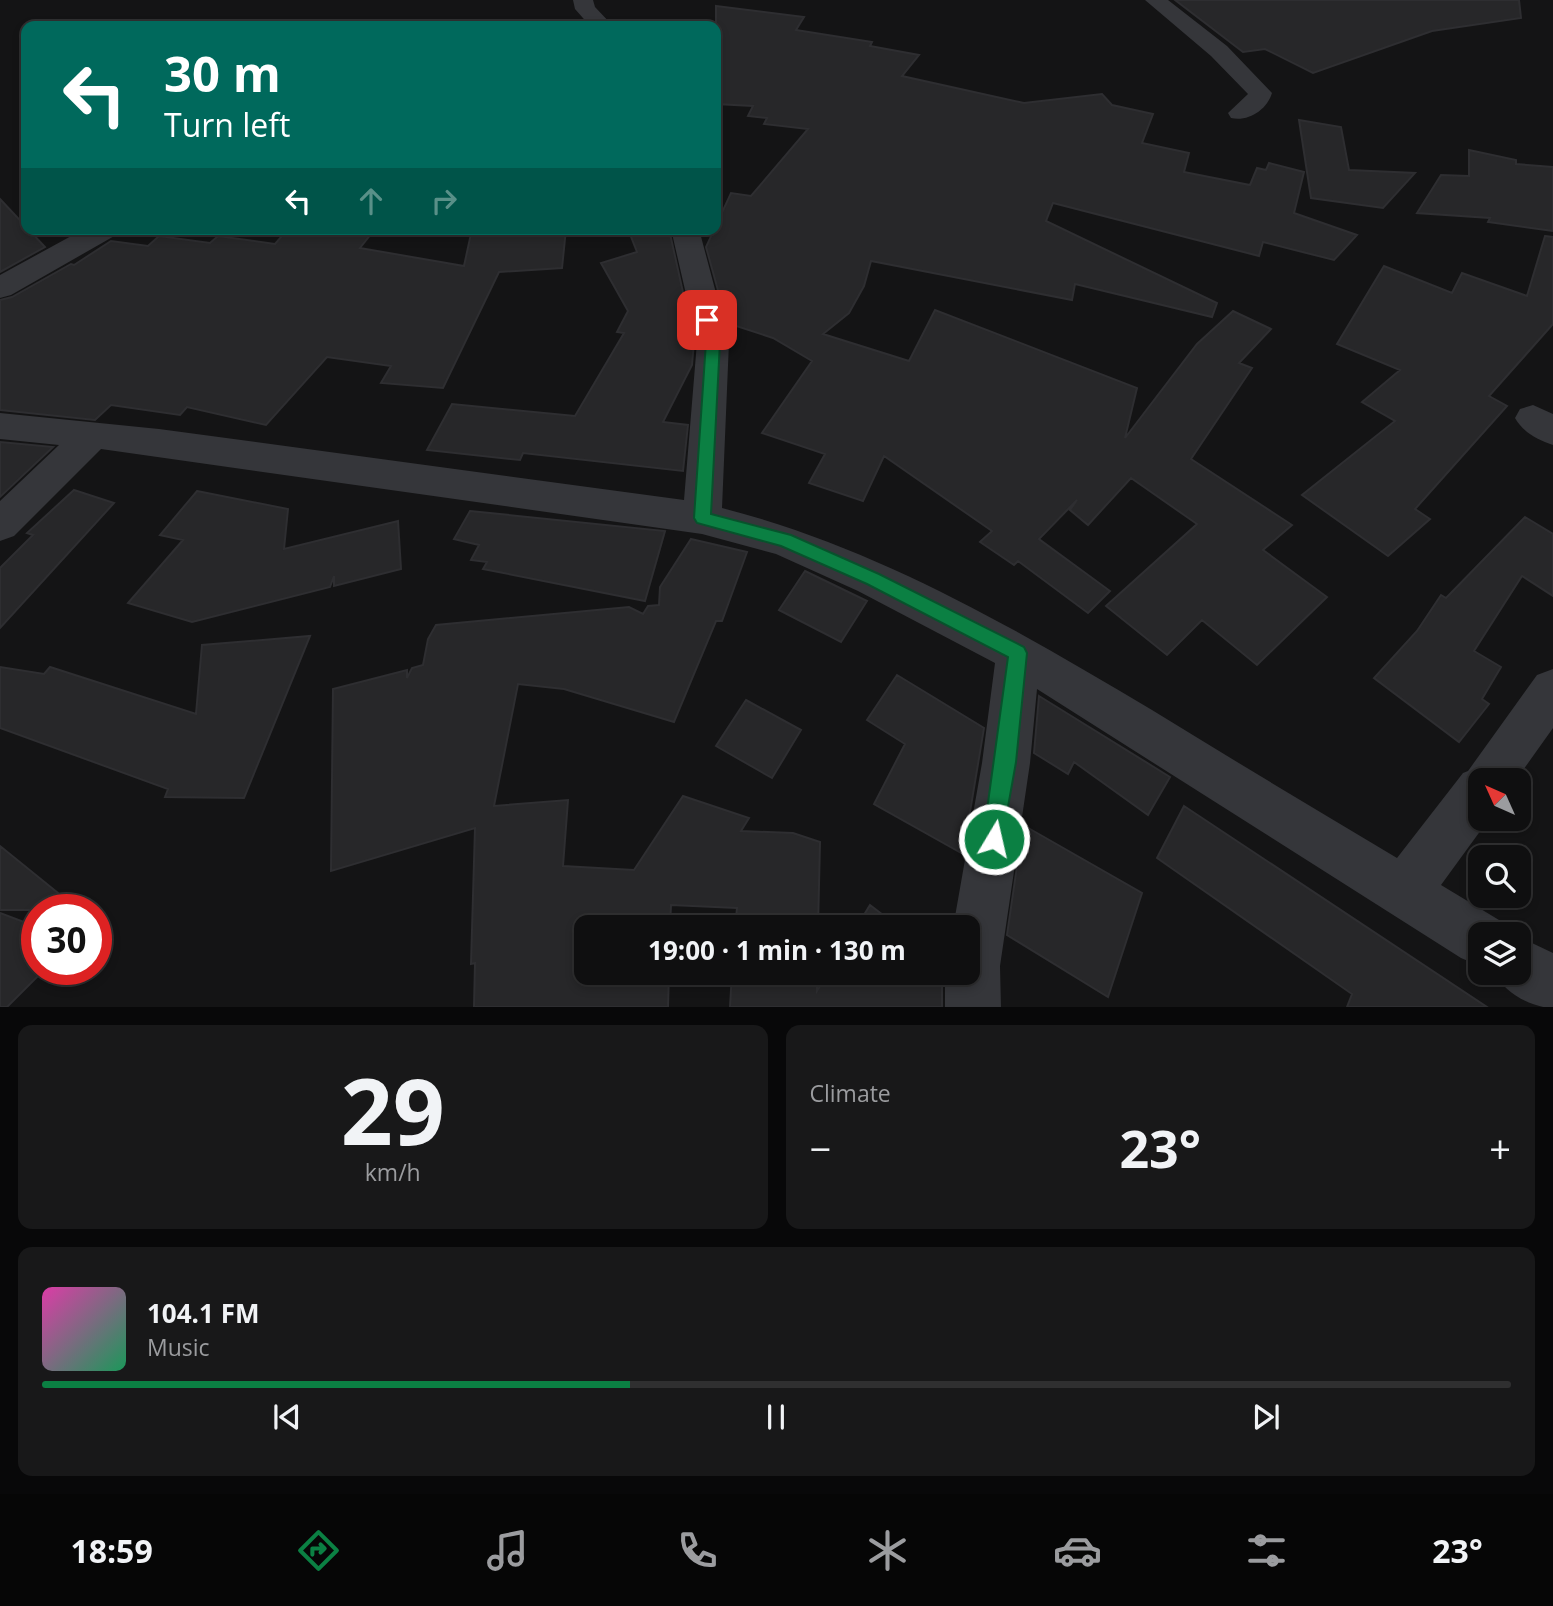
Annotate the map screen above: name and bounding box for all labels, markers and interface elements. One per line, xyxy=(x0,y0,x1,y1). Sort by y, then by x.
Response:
text: 30 m xyxy=(164,40,281,106)
icon: left xyxy=(49,49,140,140)
text: Turn left xyxy=(164,103,290,146)
icon: left xyxy=(279,182,317,220)
icon: ahead xyxy=(352,182,390,220)
icon: right xyxy=(425,182,463,220)
pin xyxy=(677,290,737,350)
icon: arrive xyxy=(688,301,726,339)
north arrow xyxy=(1468,768,1531,831)
map controls xyxy=(1468,768,1531,985)
position arrow xyxy=(957,802,1031,876)
button: search xyxy=(1468,845,1531,908)
speed limit sign: 30 xyxy=(21,894,112,985)
button: layers xyxy=(1468,922,1531,985)
text: 19:00 · 1 min · 130 m xyxy=(648,932,906,968)
text: 29 xyxy=(341,1048,445,1172)
text: Climate xyxy=(810,1077,891,1109)
text: 23° xyxy=(1119,1112,1201,1183)
text: − xyxy=(810,1122,831,1174)
text: + xyxy=(1489,1122,1511,1174)
text: km/h xyxy=(365,1156,421,1188)
text: 104.1 FM xyxy=(147,1295,259,1331)
text: Music xyxy=(147,1331,210,1363)
icon: previous xyxy=(268,1398,306,1436)
icon: pause xyxy=(757,1398,795,1436)
icon: next xyxy=(1247,1398,1285,1436)
icon: directions xyxy=(294,1526,343,1575)
icon: music xyxy=(483,1526,532,1575)
icon: phone xyxy=(673,1526,722,1575)
icon: climate xyxy=(863,1526,912,1575)
icon: car xyxy=(1053,1526,1102,1575)
icon: filters xyxy=(1242,1526,1291,1575)
text: 18:59 xyxy=(70,1529,153,1572)
text: 23° xyxy=(1432,1529,1483,1572)

